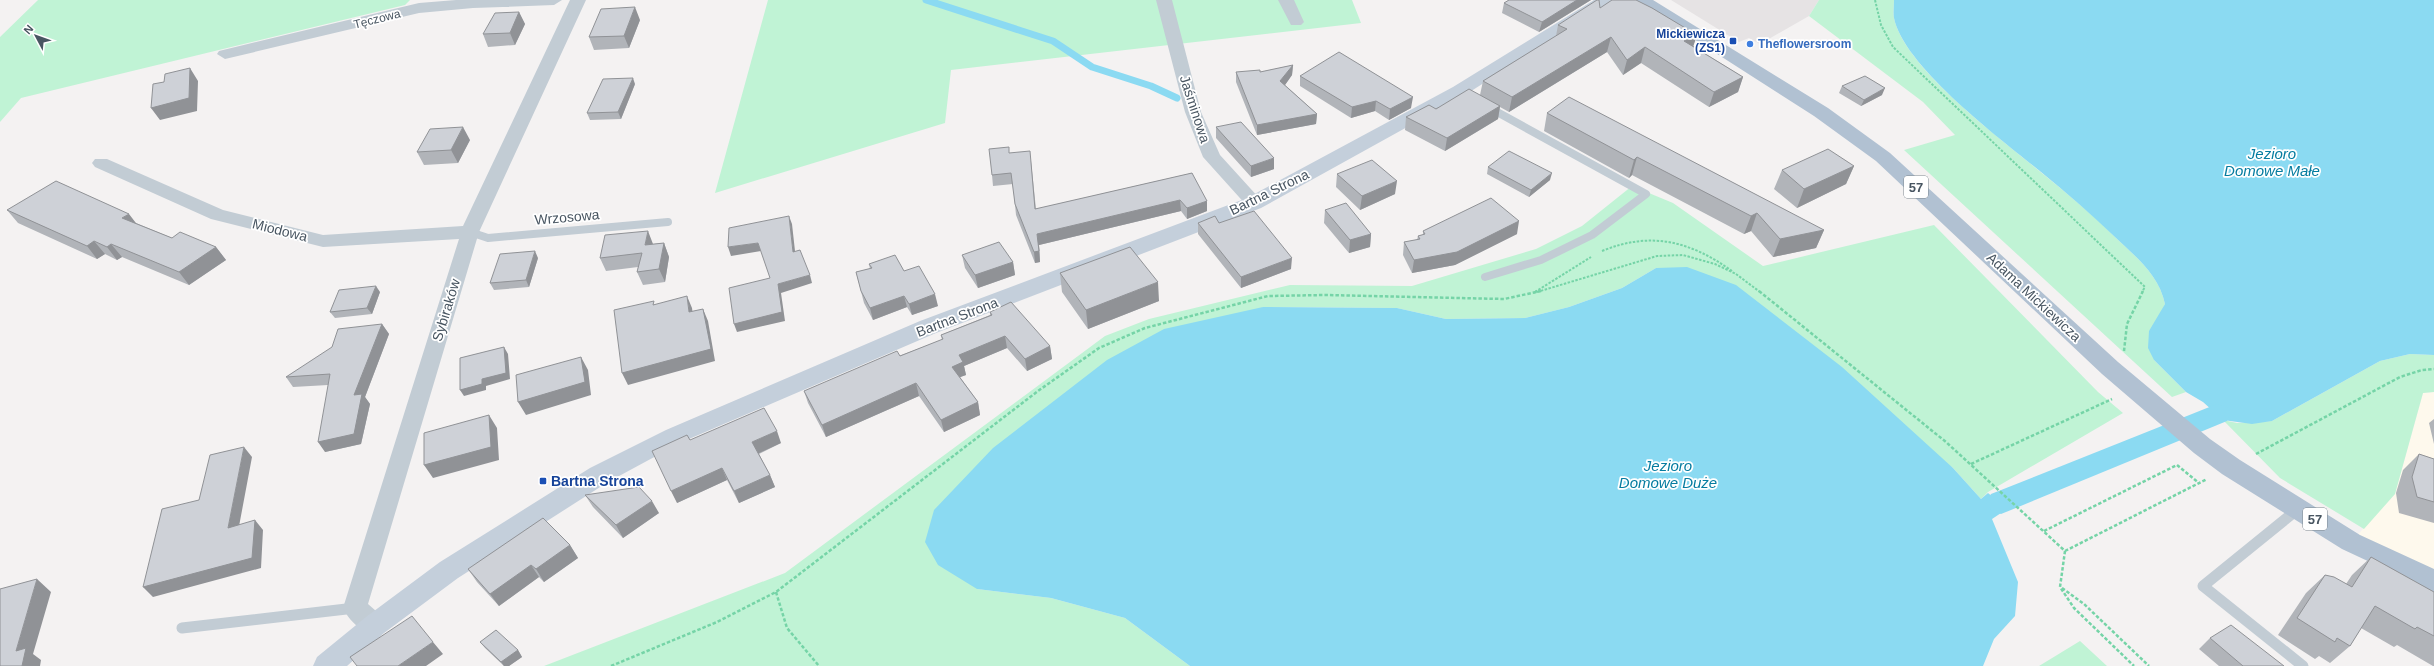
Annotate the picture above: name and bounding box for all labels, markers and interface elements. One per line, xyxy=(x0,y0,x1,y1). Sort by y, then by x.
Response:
street label: Tęczowa xyxy=(352,6,402,32)
north arrow xyxy=(16,16,56,56)
text: N xyxy=(21,22,36,36)
place label: Mickiewicza (ZS1) xyxy=(1656,27,1725,55)
marker: Mickiewicza (ZS1) xyxy=(1728,36,1738,46)
place label: Theflowersroom xyxy=(1758,37,1851,51)
marker: Theflowersroom xyxy=(1745,39,1755,49)
street label: Jaśminowa xyxy=(1177,73,1213,145)
water label: Jezioro Domowe Małe xyxy=(2224,145,2320,179)
street label: Bartna Strona xyxy=(1227,166,1312,218)
road number: 57 xyxy=(1904,176,1928,198)
street label: Wrzosowa xyxy=(534,206,600,228)
street label: Miodowa xyxy=(251,215,309,245)
street label: Adama Mickiewicza xyxy=(1984,249,2085,345)
street label: Sybiraków xyxy=(429,276,463,343)
street label: Bartna Strona xyxy=(914,294,1000,340)
water label: Jezioro Domowe Duże xyxy=(1619,457,1717,491)
place label: Bartna Strona xyxy=(551,473,644,489)
marker: Bartna Strona xyxy=(538,476,548,486)
road number: 57 xyxy=(2303,508,2327,530)

